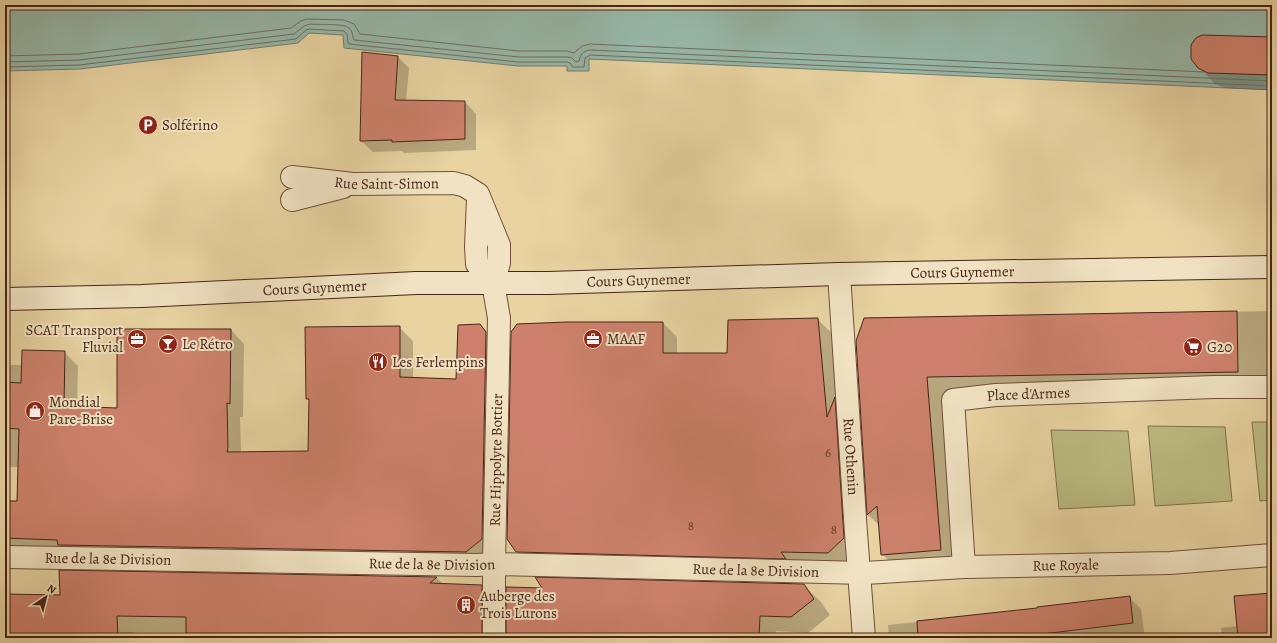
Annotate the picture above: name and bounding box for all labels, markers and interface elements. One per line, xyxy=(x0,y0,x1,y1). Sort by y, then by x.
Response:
parking icon: Solférino xyxy=(137,114,159,136)
place label: Solférino xyxy=(162,115,218,135)
street label: Rue Saint-Simon xyxy=(333,172,439,194)
street label: Cours Guynemer xyxy=(910,261,1015,283)
street label: Cours Guynemer xyxy=(586,269,691,292)
street label: Cours Guynemer xyxy=(262,275,367,300)
place label: SCAT Transport Fluvial xyxy=(25,320,123,357)
office icon: SCAT Transport Fluvial xyxy=(126,328,148,350)
office icon: MAAF xyxy=(582,328,604,350)
place label: MAAF xyxy=(607,329,645,349)
bar icon: Le Rétro xyxy=(157,333,179,355)
place label: Le Rétro xyxy=(182,334,233,354)
supermarket icon: G20 xyxy=(1182,336,1204,358)
place label: G20 xyxy=(1207,337,1232,357)
restaurant icon: Les Ferlempins xyxy=(367,351,389,373)
place label: Les Ferlempins xyxy=(392,352,484,372)
street label: Place d'Armes xyxy=(986,382,1070,406)
place label: Mondial Pare-Brise xyxy=(49,392,113,429)
street label: Rue Hippolyte Bottier xyxy=(485,393,507,527)
shop icon: Mondial Pare-Brise xyxy=(24,400,46,422)
street label: Rue Othenin xyxy=(838,417,863,496)
house number: 6 xyxy=(825,444,831,461)
house number: 8 xyxy=(688,517,694,534)
house number: 8 xyxy=(831,521,837,538)
street label: Rue de la 8e Division xyxy=(44,548,171,570)
street label: Rue de la 8e Division xyxy=(368,553,496,575)
street label: Rue Royale xyxy=(1032,554,1099,576)
street label: Rue de la 8e Division xyxy=(692,559,819,582)
north arrow xyxy=(26,577,66,617)
text: N xyxy=(44,581,59,598)
place label: Auberge des Trois Lurons xyxy=(479,586,557,623)
building icon: Auberge des Trois Lurons xyxy=(455,594,477,616)

